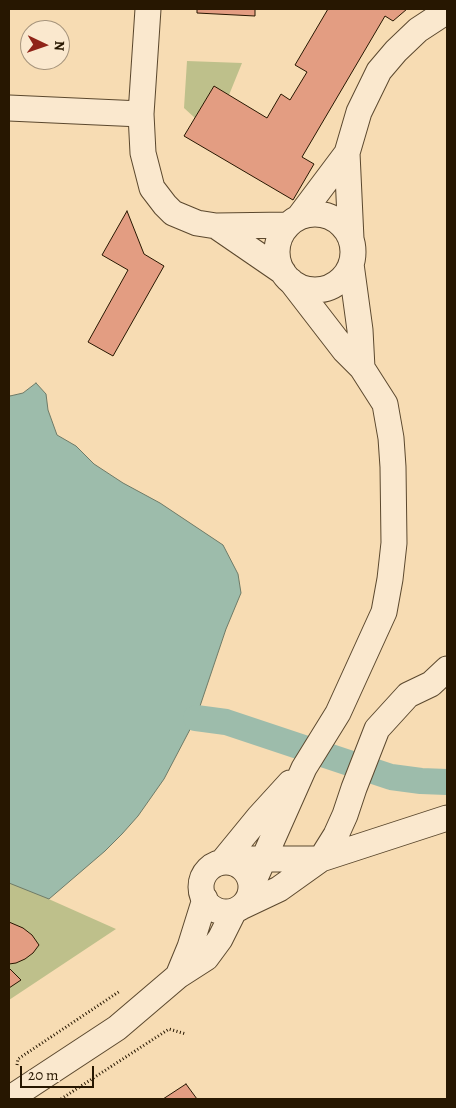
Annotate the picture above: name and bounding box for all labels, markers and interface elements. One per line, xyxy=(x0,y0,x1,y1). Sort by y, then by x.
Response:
north arrow xyxy=(20,20,70,70)
text: N xyxy=(50,40,69,51)
scale bar xyxy=(22,1056,96,1088)
text: 20 m xyxy=(28,1065,59,1085)

